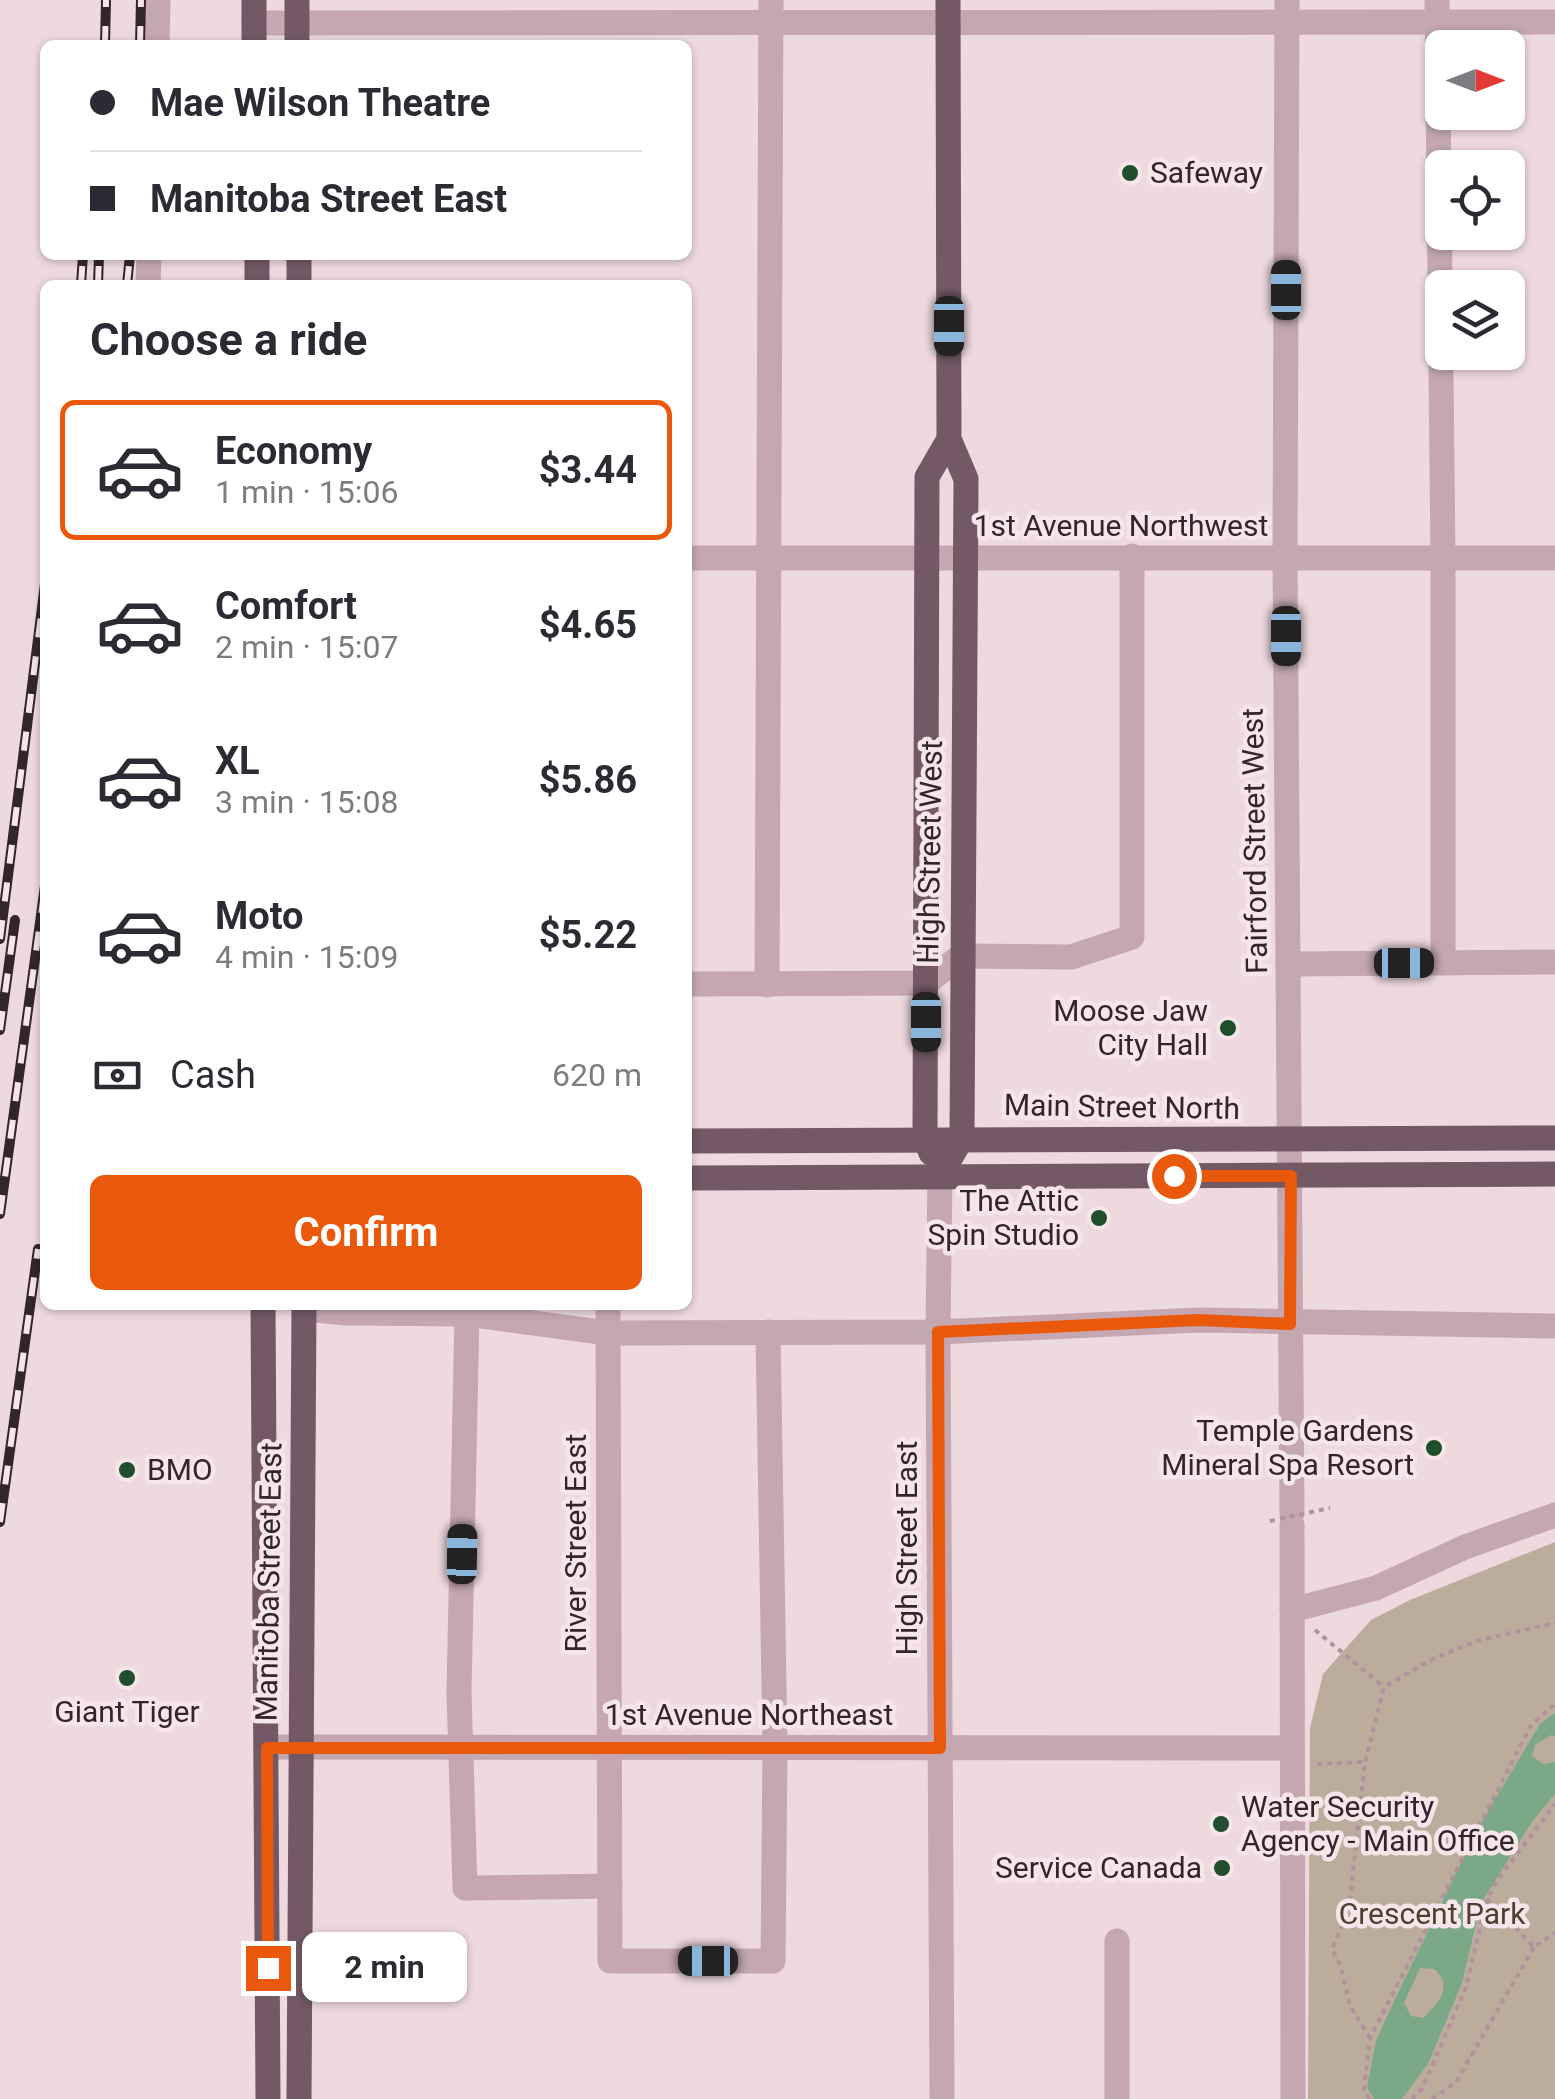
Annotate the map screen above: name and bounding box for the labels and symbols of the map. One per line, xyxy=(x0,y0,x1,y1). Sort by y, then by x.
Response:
north arrow xyxy=(1425,30,1525,130)
place label: Safeway xyxy=(1150,155,1263,190)
marker: Safeway xyxy=(1119,162,1141,184)
car xyxy=(1271,260,1301,320)
car xyxy=(934,296,964,356)
street label: 1st Avenue Northwest xyxy=(974,508,1268,543)
car xyxy=(1271,606,1301,666)
street label: Fairford Street West xyxy=(1235,708,1274,974)
street label: High Street West xyxy=(910,740,949,964)
car xyxy=(1374,948,1434,978)
car xyxy=(911,992,941,1052)
place label: Moose Jaw City Hall xyxy=(1053,993,1208,1062)
marker: Moose Jaw City Hall xyxy=(1217,1017,1239,1039)
street label: Main Street North xyxy=(1004,1087,1240,1126)
route start xyxy=(1152,1154,1197,1199)
place label: The Attic Spin Studio xyxy=(928,1183,1079,1252)
marker: The Attic Spin Studio xyxy=(1088,1207,1110,1229)
place label: Temple Gardens Mineral Spa Resort xyxy=(1161,1413,1414,1482)
street label: River Street East xyxy=(558,1434,593,1652)
marker: Temple Gardens Mineral Spa Resort xyxy=(1423,1437,1445,1459)
street label: High Street East xyxy=(889,1441,924,1655)
street label: Manitoba Street East xyxy=(249,1442,288,1722)
place label: BMO xyxy=(147,1452,213,1487)
marker: BMO xyxy=(116,1459,138,1481)
car xyxy=(446,1524,478,1584)
marker: Giant Tiger xyxy=(116,1667,138,1689)
place label: Giant Tiger xyxy=(54,1694,200,1729)
street label: 1st Avenue Northeast xyxy=(605,1697,893,1732)
place label: Water Security Agency - Main Office xyxy=(1241,1789,1515,1858)
marker: Water Security Agency - Main Office xyxy=(1210,1813,1232,1835)
place label: Service Canada xyxy=(995,1850,1202,1885)
marker: Service Canada xyxy=(1211,1857,1233,1879)
park label: Crescent Park xyxy=(1339,1896,1526,1931)
callout: 2 min xyxy=(303,1933,468,2003)
route end xyxy=(246,1946,291,1991)
car xyxy=(678,1946,738,1976)

